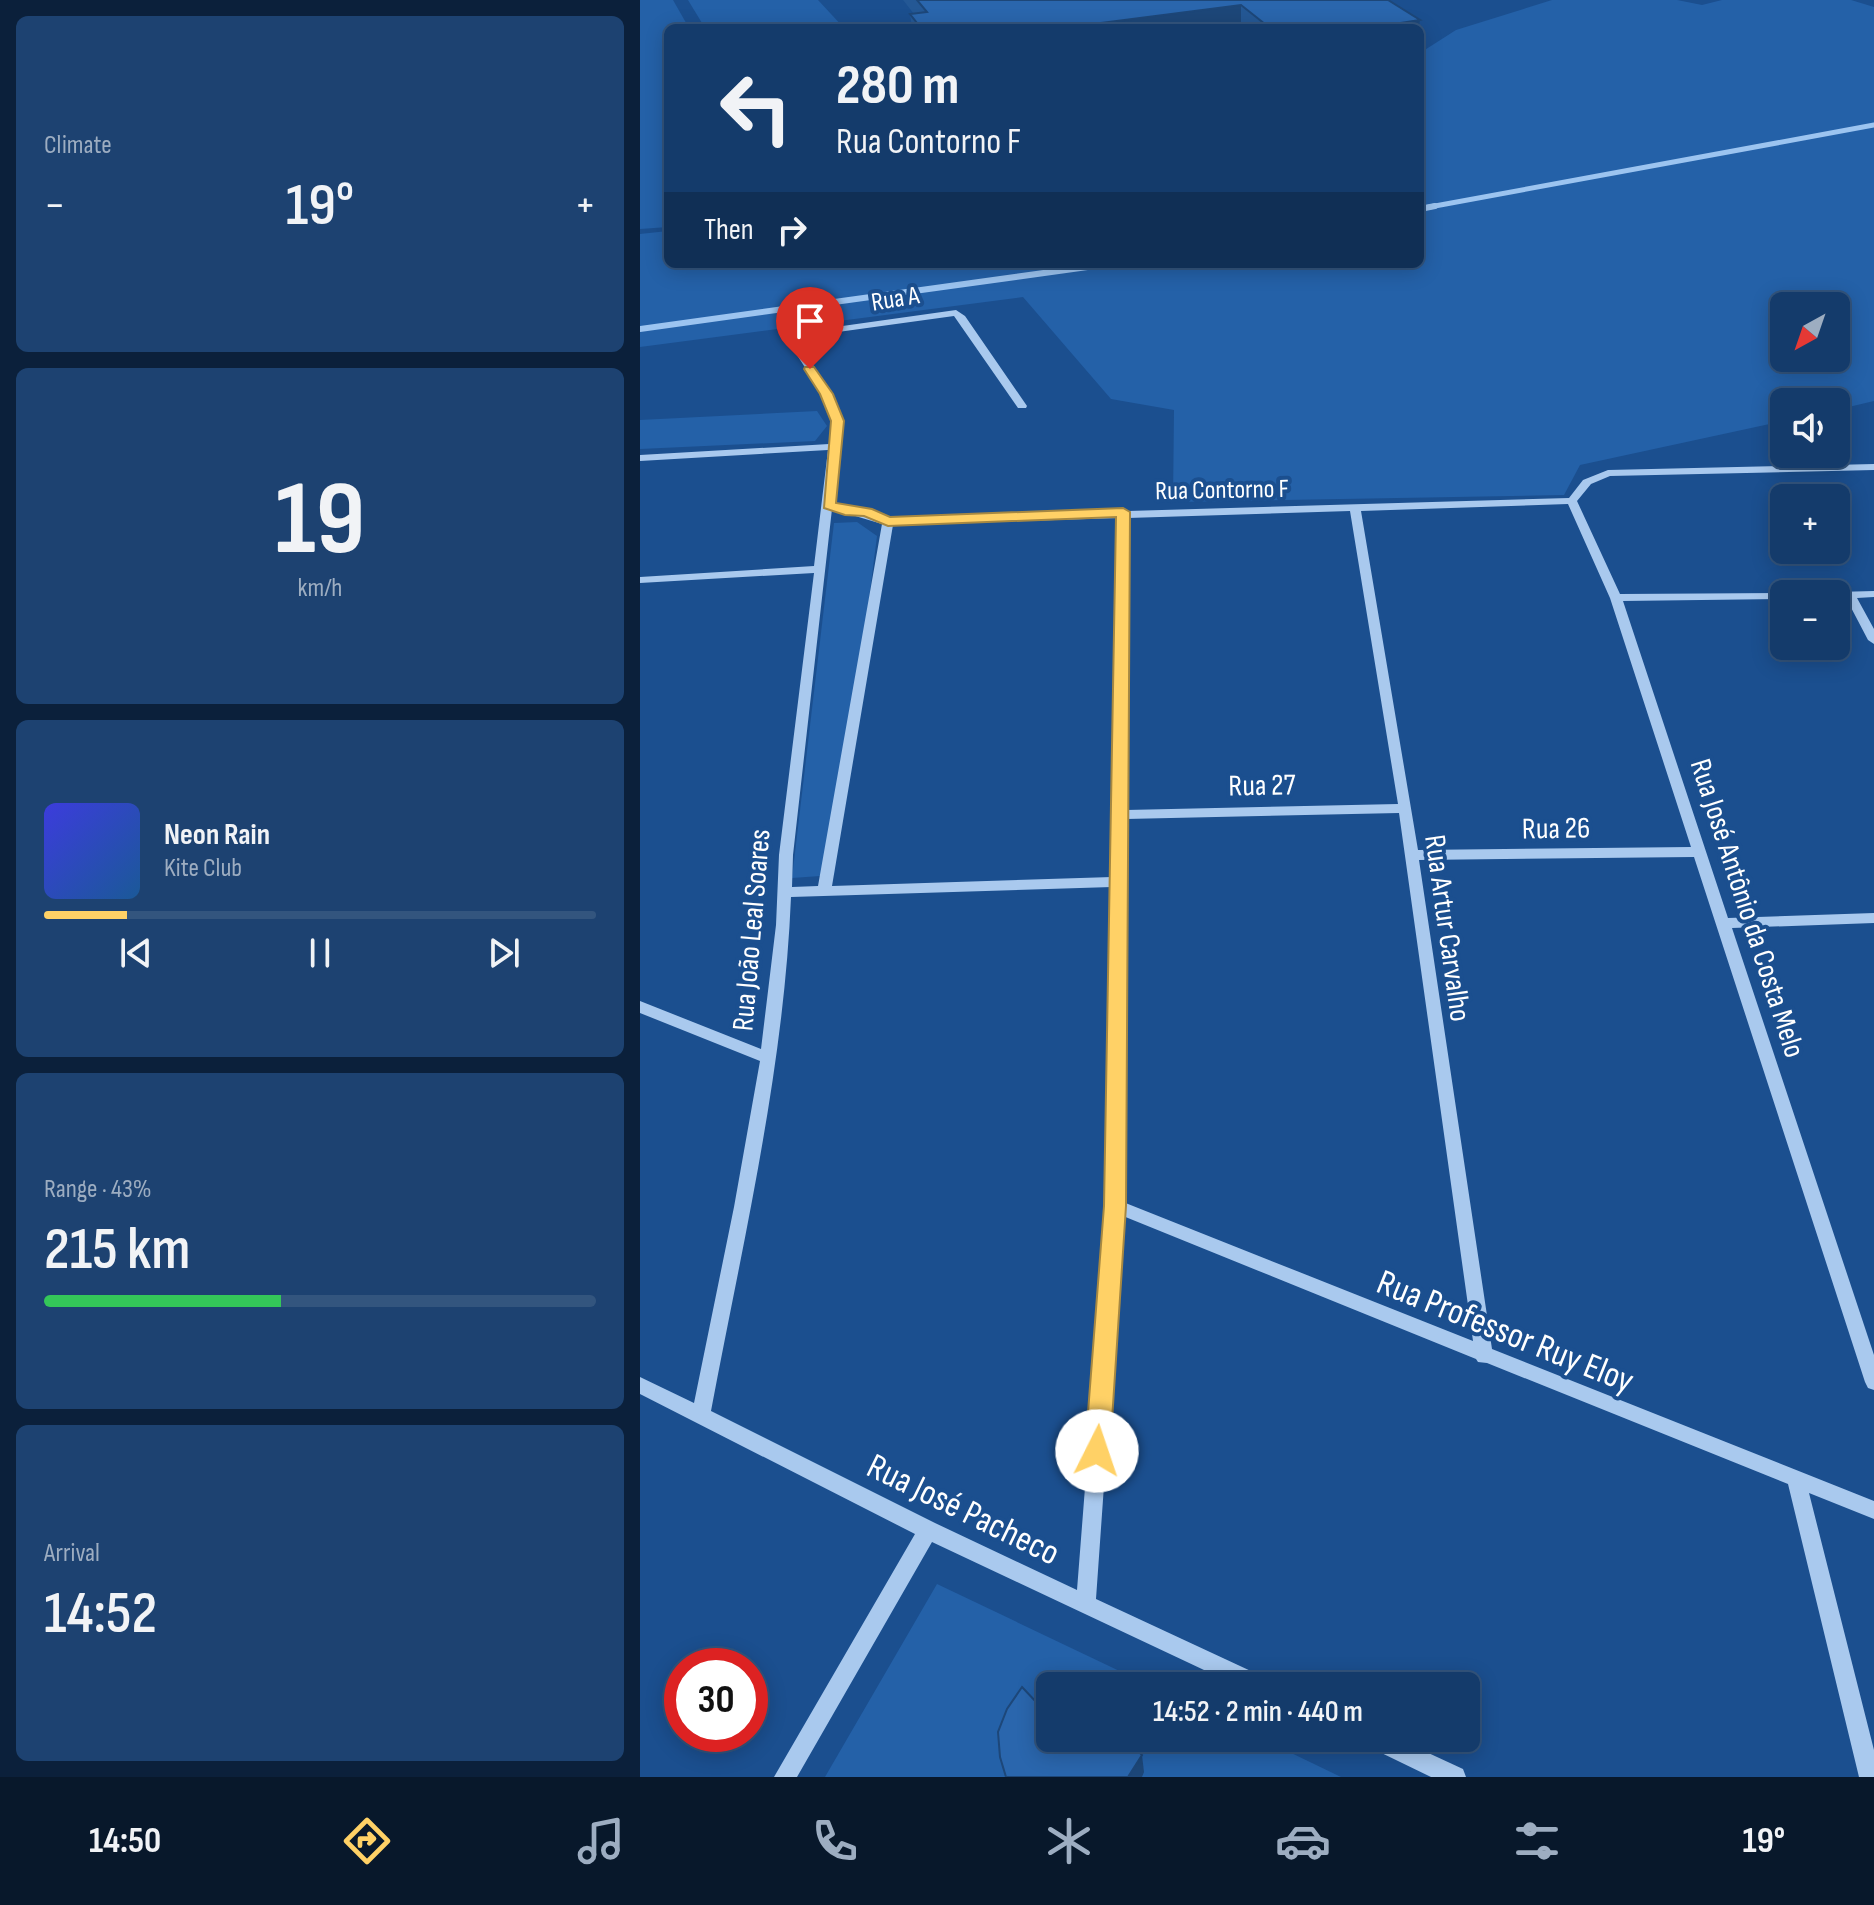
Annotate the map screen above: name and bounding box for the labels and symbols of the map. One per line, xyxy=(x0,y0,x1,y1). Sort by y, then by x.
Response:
street label: Rua A xyxy=(869,280,922,319)
pin xyxy=(776,287,844,369)
north arrow xyxy=(1770,292,1850,372)
street label: Rua Contorno F xyxy=(1155,474,1289,507)
street label: Rua José Antônio da Costa Melo xyxy=(1682,754,1812,1062)
street label: Rua 27 xyxy=(1228,767,1296,805)
street label: Rua 26 xyxy=(1522,810,1590,848)
street label: Rua João Leal Soares xyxy=(725,828,779,1033)
street label: Rua Artur Carvalho xyxy=(1416,832,1478,1024)
street label: Rua Professor Ruy Eloy xyxy=(1370,1261,1640,1403)
position arrow xyxy=(1055,1409,1139,1493)
street label: Rua José Pacheco xyxy=(860,1445,1066,1575)
speed limit sign: 30 xyxy=(664,1648,768,1752)

